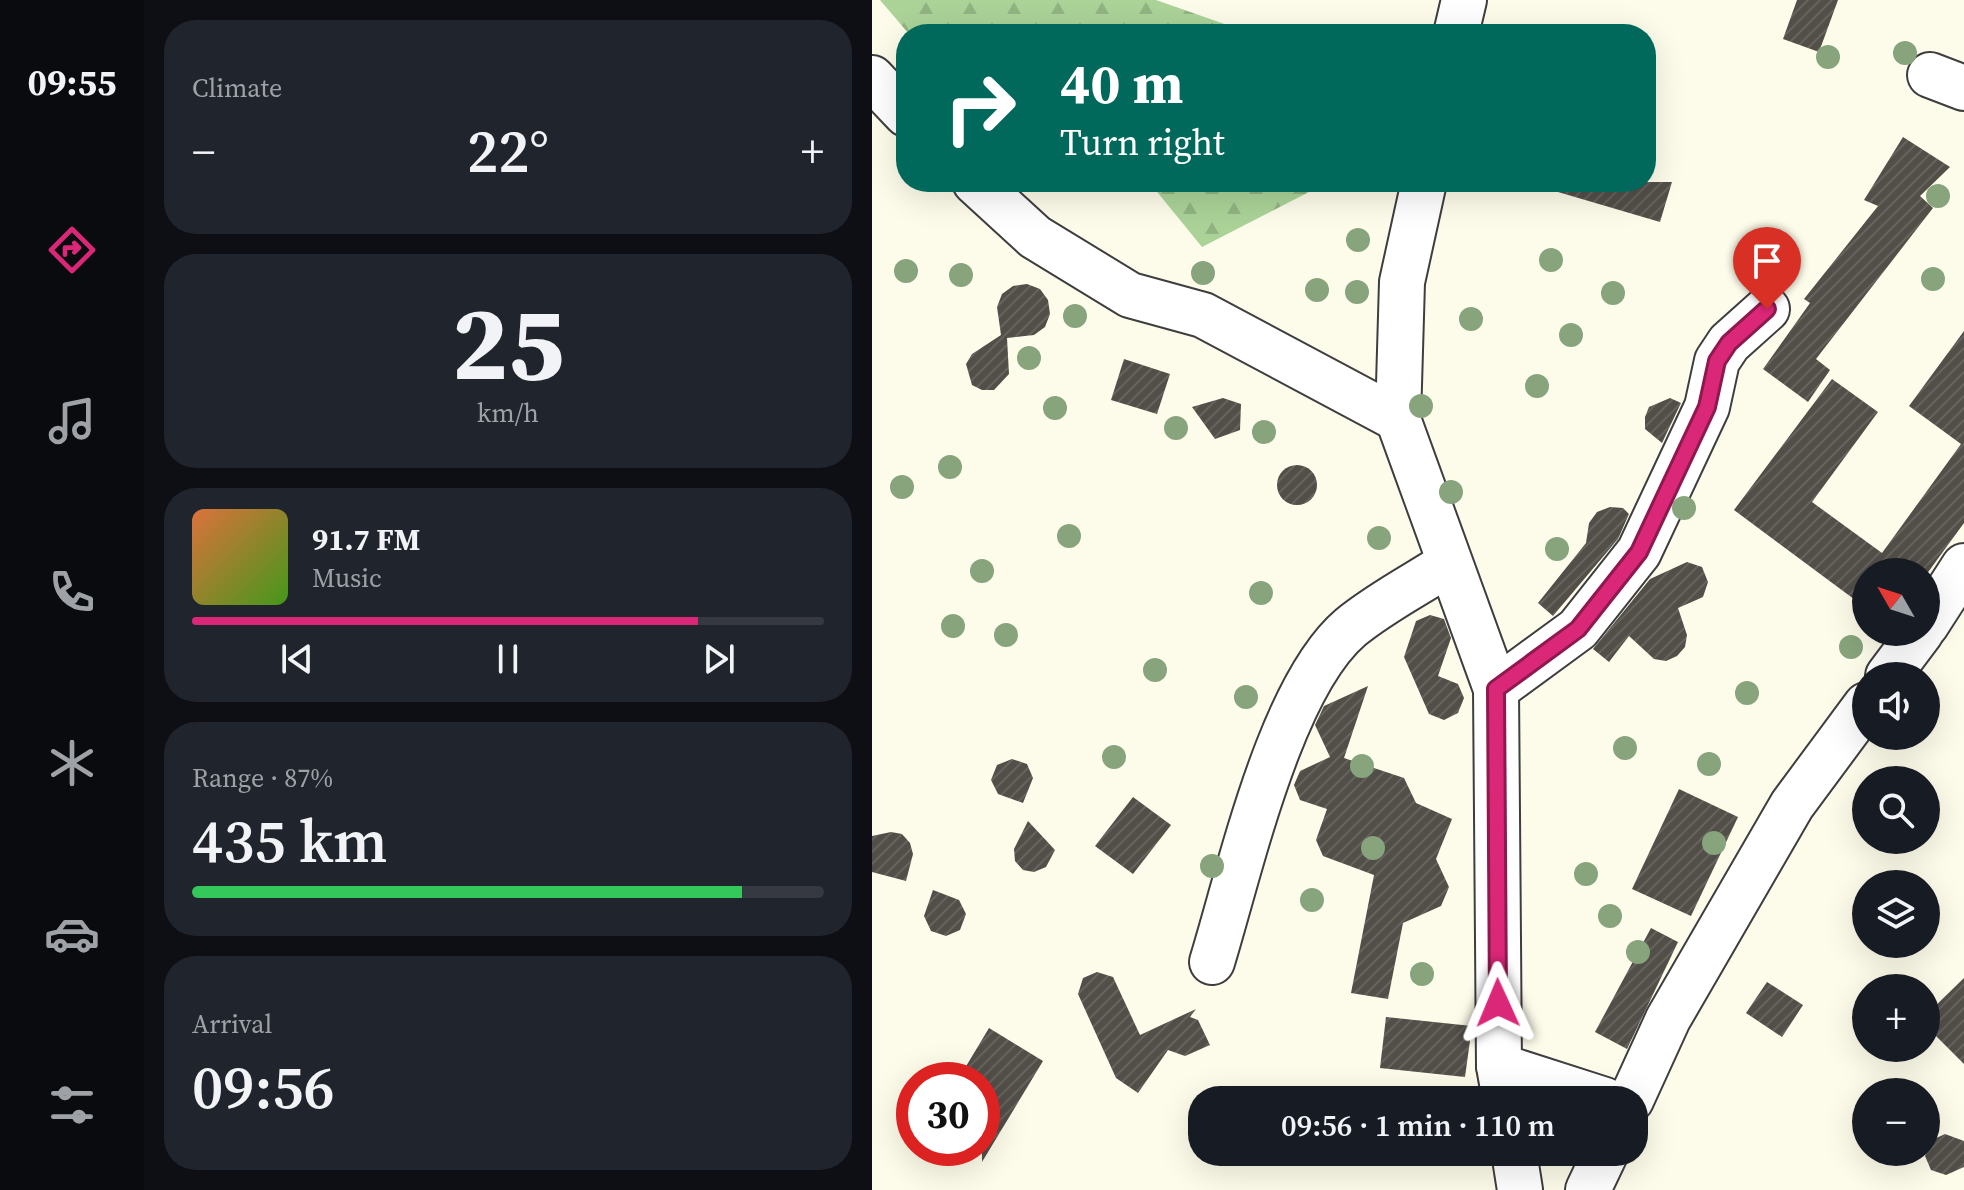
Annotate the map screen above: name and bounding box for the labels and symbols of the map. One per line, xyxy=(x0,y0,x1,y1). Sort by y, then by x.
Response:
pin xyxy=(1733,227,1801,309)
north arrow xyxy=(1852,558,1940,646)
position arrow xyxy=(1456,961,1540,1045)
speed limit sign: 30 xyxy=(896,1062,1000,1166)

